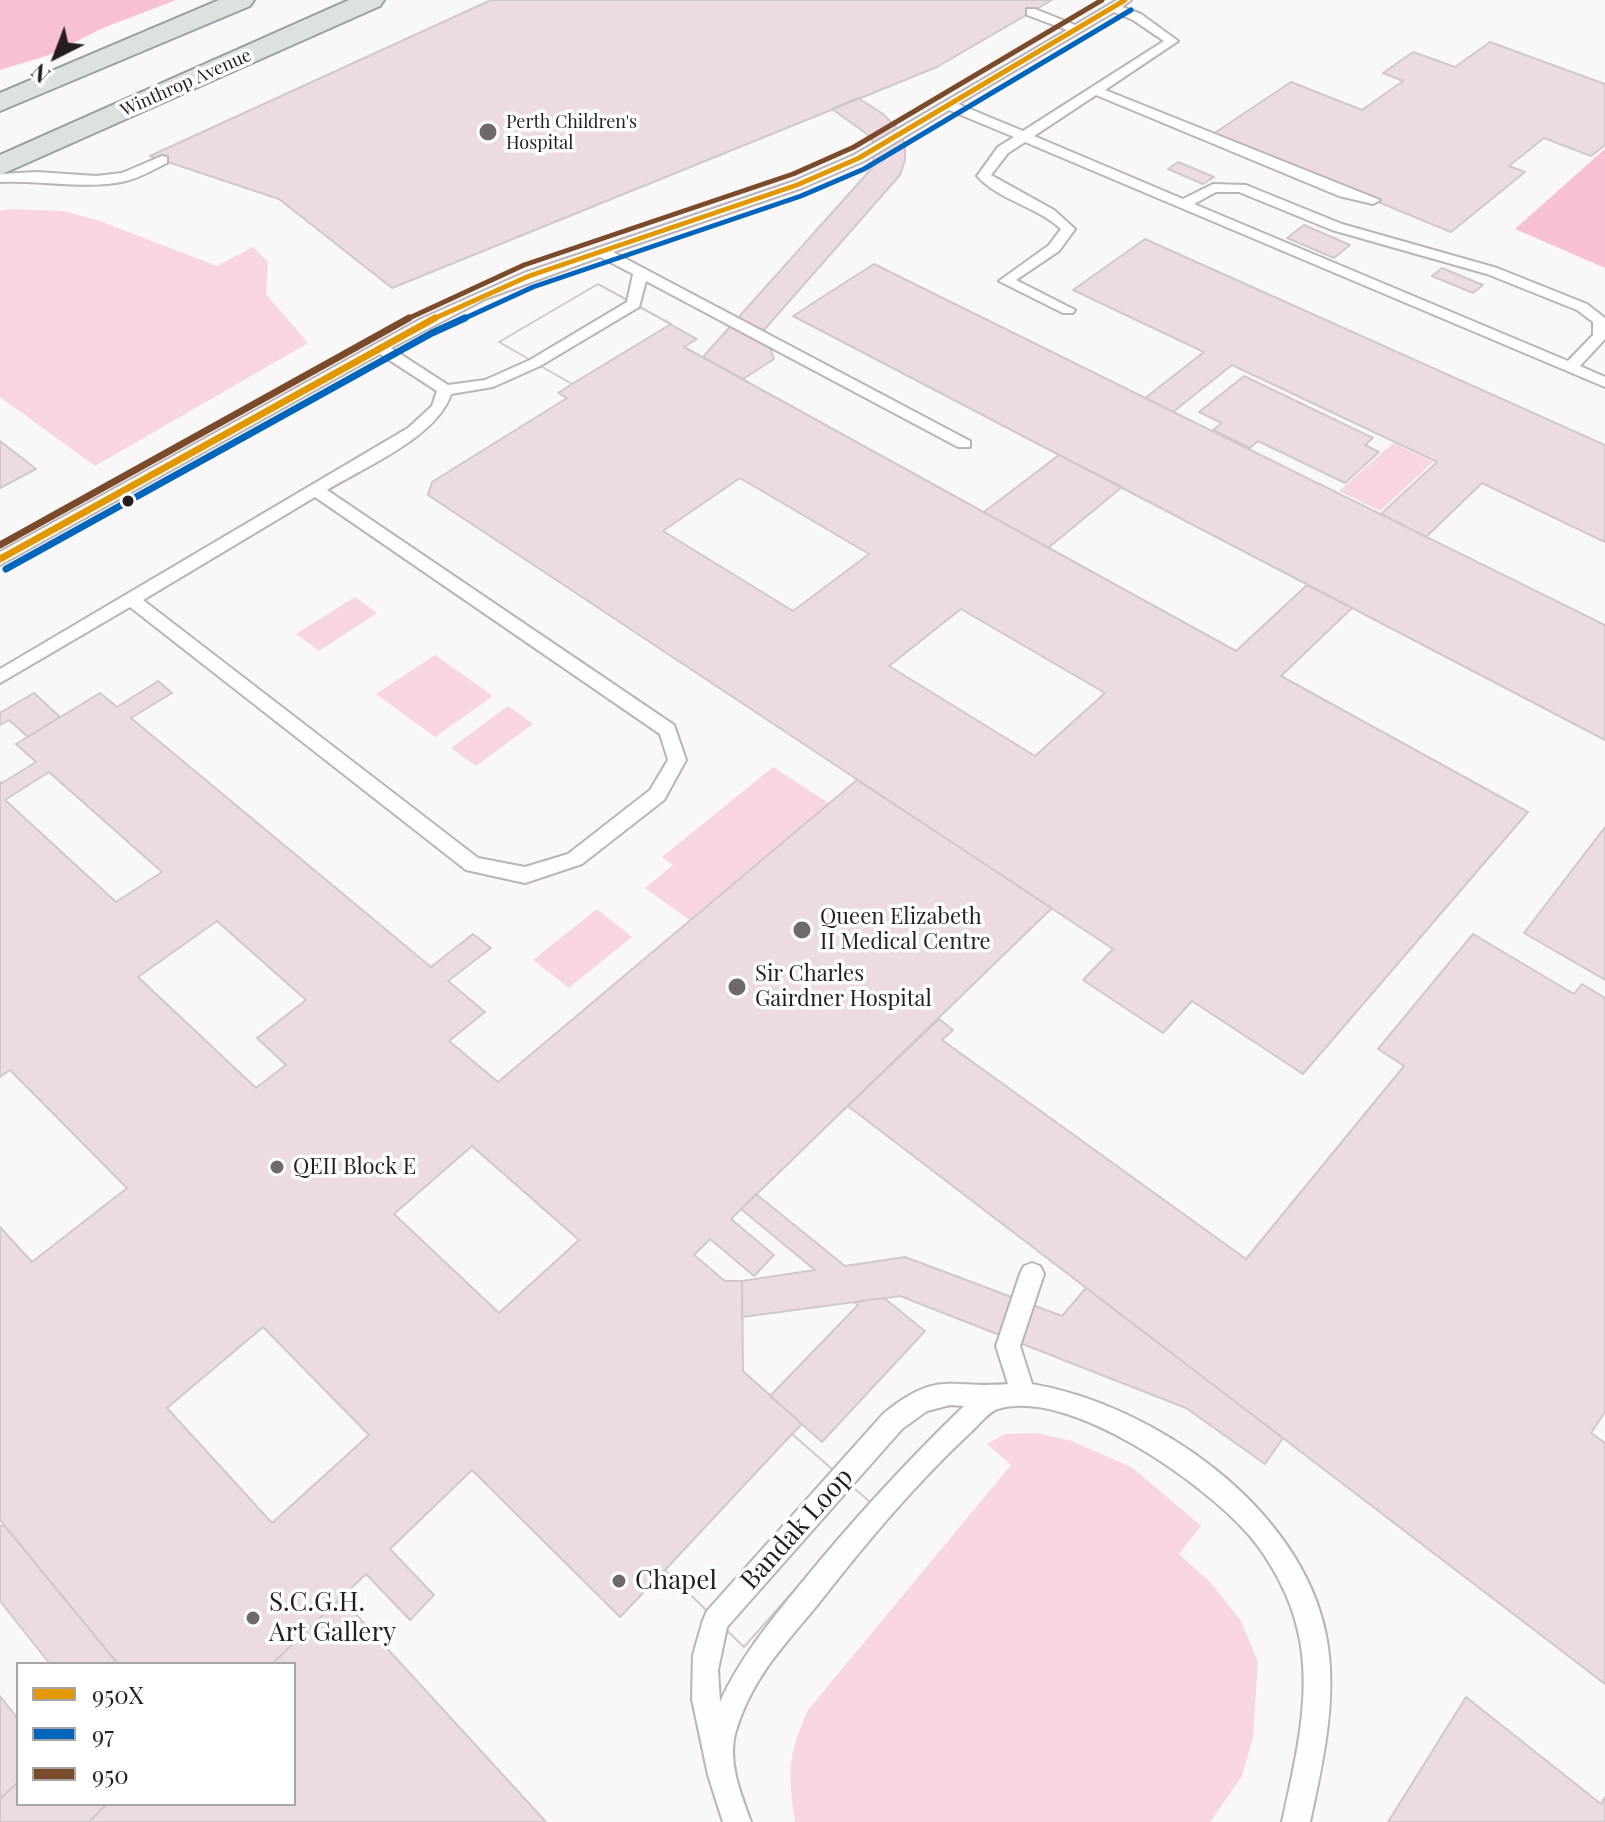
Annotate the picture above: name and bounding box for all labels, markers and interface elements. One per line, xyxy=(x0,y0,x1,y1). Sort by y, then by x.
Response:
north arrow xyxy=(16,16,96,96)
street label: Winthrop Avenue xyxy=(117,45,255,121)
text: N xyxy=(24,57,56,90)
place label: Perth Children's Hospital xyxy=(506,111,637,154)
marker: Perth Children's Hospital xyxy=(477,121,499,143)
unlabelled marker xyxy=(120,493,136,509)
place label: Queen Elizabeth II Medical Centre xyxy=(820,904,991,956)
marker: Queen Elizabeth II Medical Centre xyxy=(791,919,813,941)
place label: Sir Charles Gairdner Hospital xyxy=(755,961,932,1012)
marker: Sir Charles Gairdner Hospital xyxy=(726,976,748,998)
place label: QEII Block E xyxy=(293,1154,416,1180)
marker: QEII Block E xyxy=(268,1158,286,1176)
street label: Bandak Loop xyxy=(734,1462,860,1596)
place label: Chapel xyxy=(635,1565,717,1597)
marker: Chapel xyxy=(610,1572,628,1590)
place label: S.C.G.H. Art Gallery xyxy=(269,1587,396,1648)
marker: S.C.G.H. Art Gallery xyxy=(244,1609,262,1627)
legend xyxy=(16,1662,296,1806)
text: 950X xyxy=(92,1678,144,1710)
text: 97 xyxy=(92,1718,114,1750)
text: 950 xyxy=(92,1758,129,1790)

